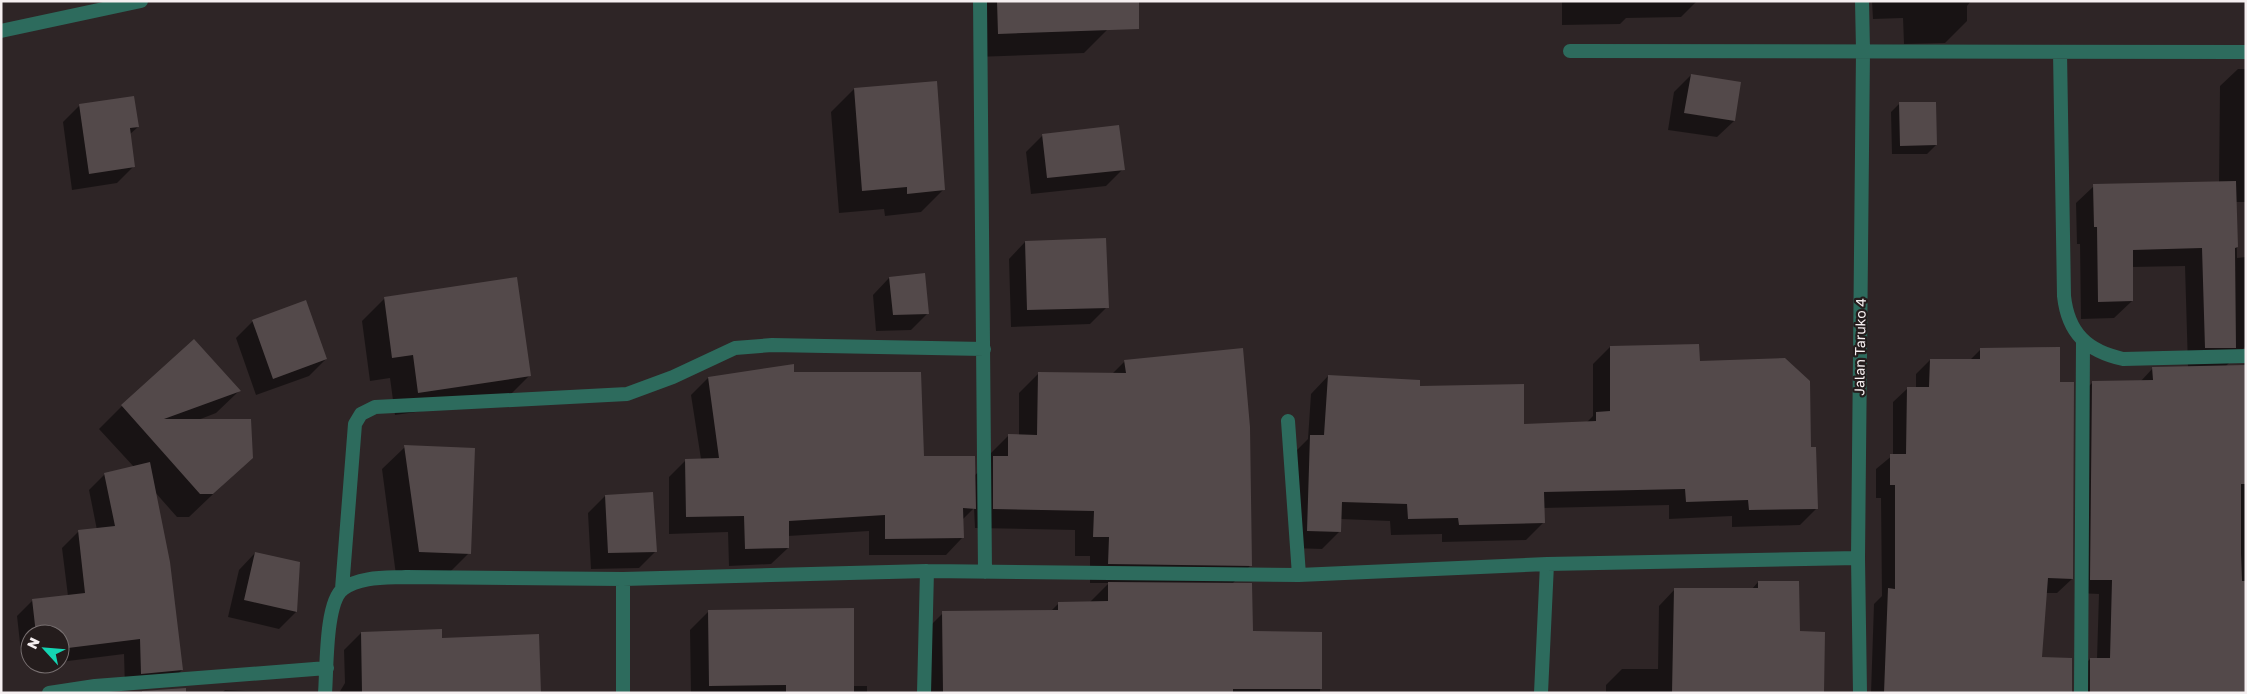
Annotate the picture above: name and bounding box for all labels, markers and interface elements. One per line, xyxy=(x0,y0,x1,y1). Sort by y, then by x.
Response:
street label: Jalan Taruko 4 xyxy=(1850,298,1869,396)
north arrow xyxy=(20,624,70,674)
text: N xyxy=(23,635,43,652)

